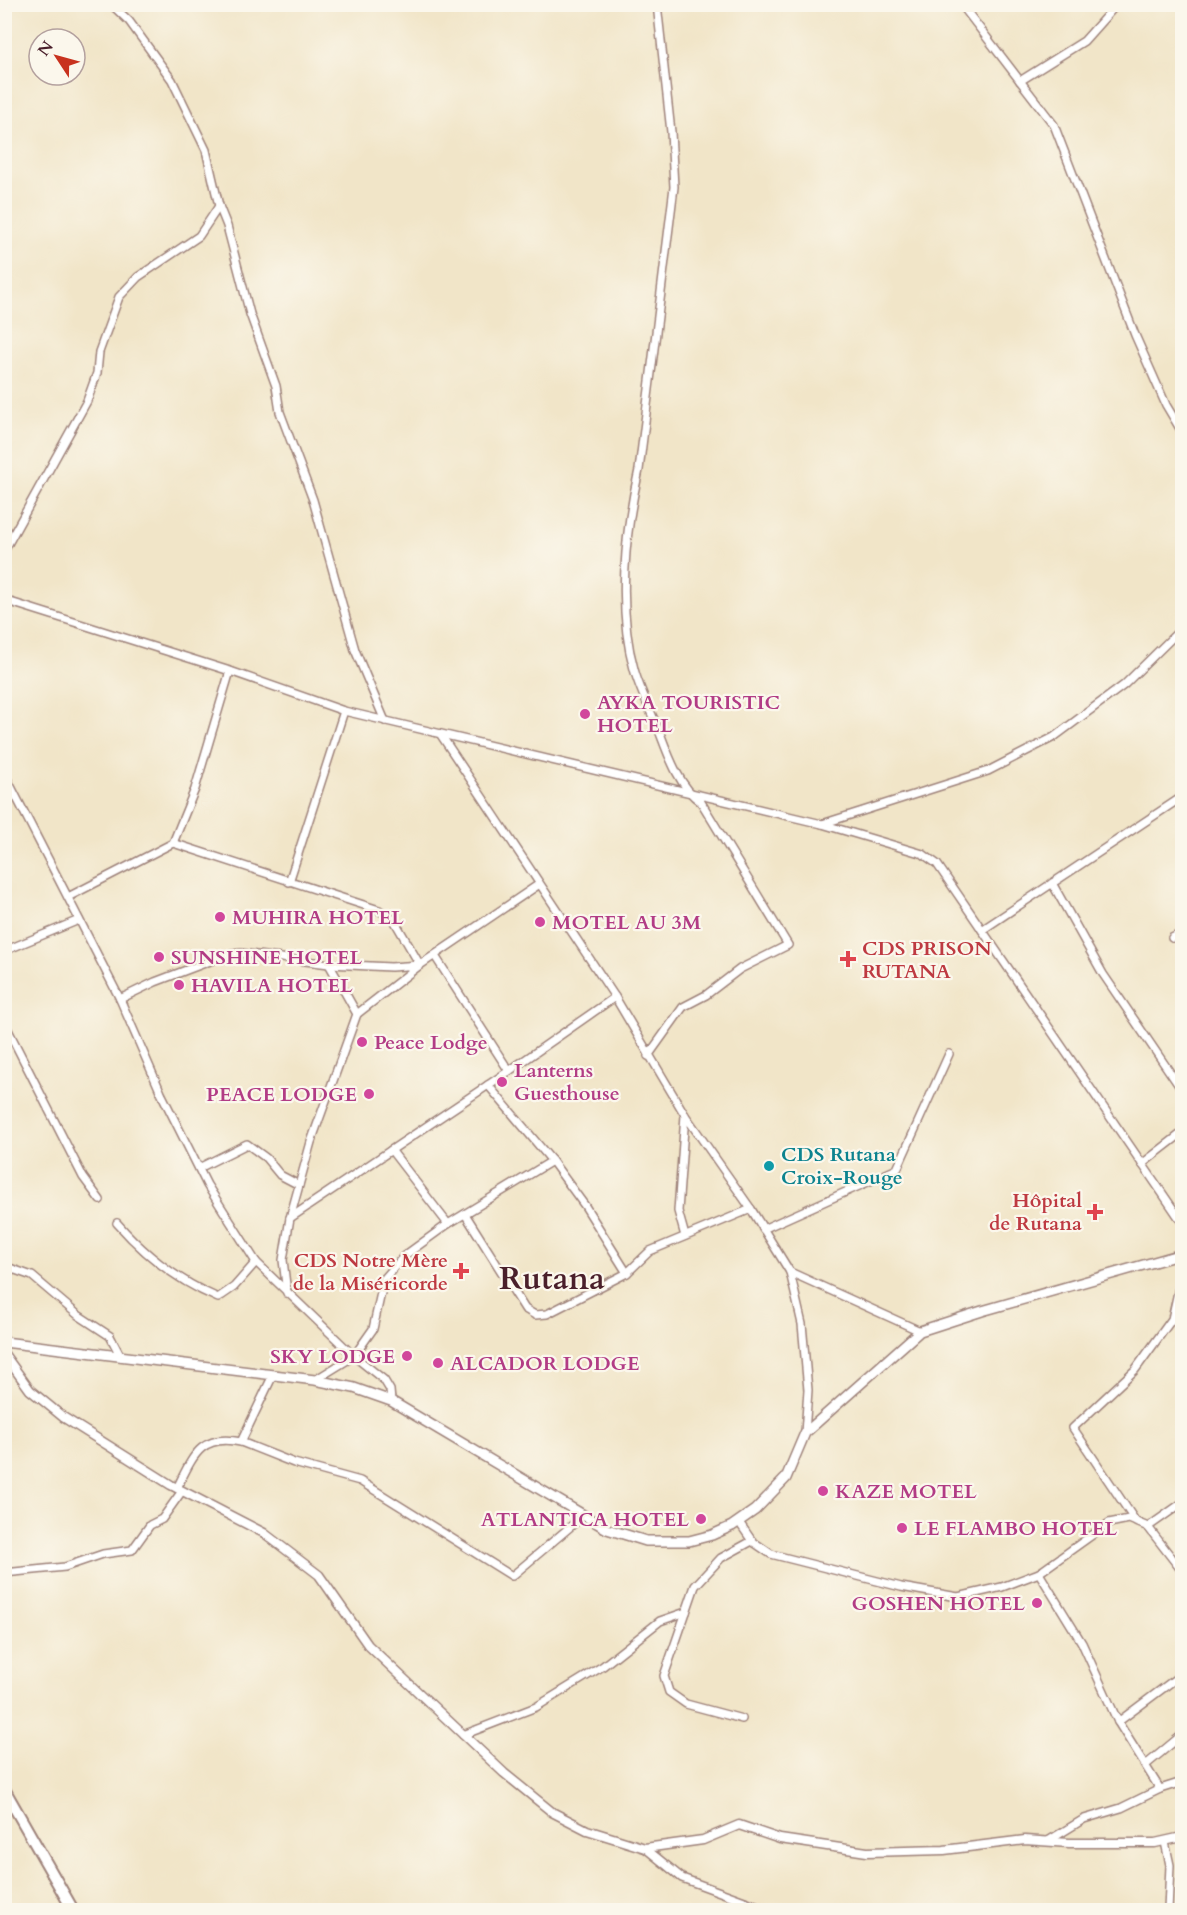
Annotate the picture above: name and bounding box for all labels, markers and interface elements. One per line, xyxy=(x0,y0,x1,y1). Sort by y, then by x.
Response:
north arrow xyxy=(27,27,87,87)
text: N xyxy=(33,37,59,61)
place label: AYKA TOURISTIC HOTEL xyxy=(597,689,780,739)
marker: AYKA TOURISTIC HOTEL xyxy=(578,707,592,721)
place label: MUHIRA HOTEL xyxy=(232,904,404,931)
place label: MOTEL AU 3M xyxy=(552,909,701,936)
marker: MUHIRA HOTEL xyxy=(213,910,227,924)
marker: MOTEL AU 3M xyxy=(533,915,547,929)
place label: CDS PRISON RUTANA xyxy=(862,935,992,985)
place label: SUNSHINE HOTEL xyxy=(171,944,363,971)
marker: SUNSHINE HOTEL xyxy=(152,950,166,964)
marker: CDS PRISON RUTANA xyxy=(839,950,857,968)
place label: HAVILA HOTEL xyxy=(191,972,353,999)
marker: HAVILA HOTEL xyxy=(172,978,186,992)
place label: Peace Lodge xyxy=(374,1029,488,1056)
marker: Peace Lodge xyxy=(355,1035,369,1049)
place label: Lanterns Guesthouse xyxy=(514,1057,620,1107)
marker: Lanterns Guesthouse xyxy=(495,1075,509,1089)
place label: PEACE LODGE xyxy=(206,1081,357,1108)
marker: PEACE LODGE xyxy=(362,1087,376,1101)
place label: CDS Rutana Croix-Rouge xyxy=(781,1141,903,1191)
marker: CDS Rutana Croix-Rouge xyxy=(762,1159,776,1173)
place label: Hôpital de Rutana xyxy=(989,1187,1082,1237)
marker: Hôpital de Rutana xyxy=(1086,1203,1104,1221)
place label: CDS Notre Mère de la Miséricorde xyxy=(293,1247,448,1297)
district label: Rutana xyxy=(499,1257,605,1301)
marker: CDS Notre Mère de la Miséricorde xyxy=(452,1262,470,1280)
place label: SKY LODGE xyxy=(270,1343,395,1370)
marker: SKY LODGE xyxy=(400,1349,414,1363)
place label: ALCADOR LODGE xyxy=(450,1350,640,1377)
marker: ALCADOR LODGE xyxy=(431,1356,445,1370)
place label: KAZE MOTEL xyxy=(835,1478,977,1505)
marker: KAZE MOTEL xyxy=(816,1484,830,1498)
place label: ATLANTICA HOTEL xyxy=(481,1506,689,1533)
marker: ATLANTICA HOTEL xyxy=(694,1512,708,1526)
place label: LE FLAMBO HOTEL xyxy=(914,1515,1117,1542)
marker: LE FLAMBO HOTEL xyxy=(895,1521,909,1535)
place label: GOSHEN HOTEL xyxy=(852,1590,1025,1617)
marker: GOSHEN HOTEL xyxy=(1030,1596,1044,1610)

